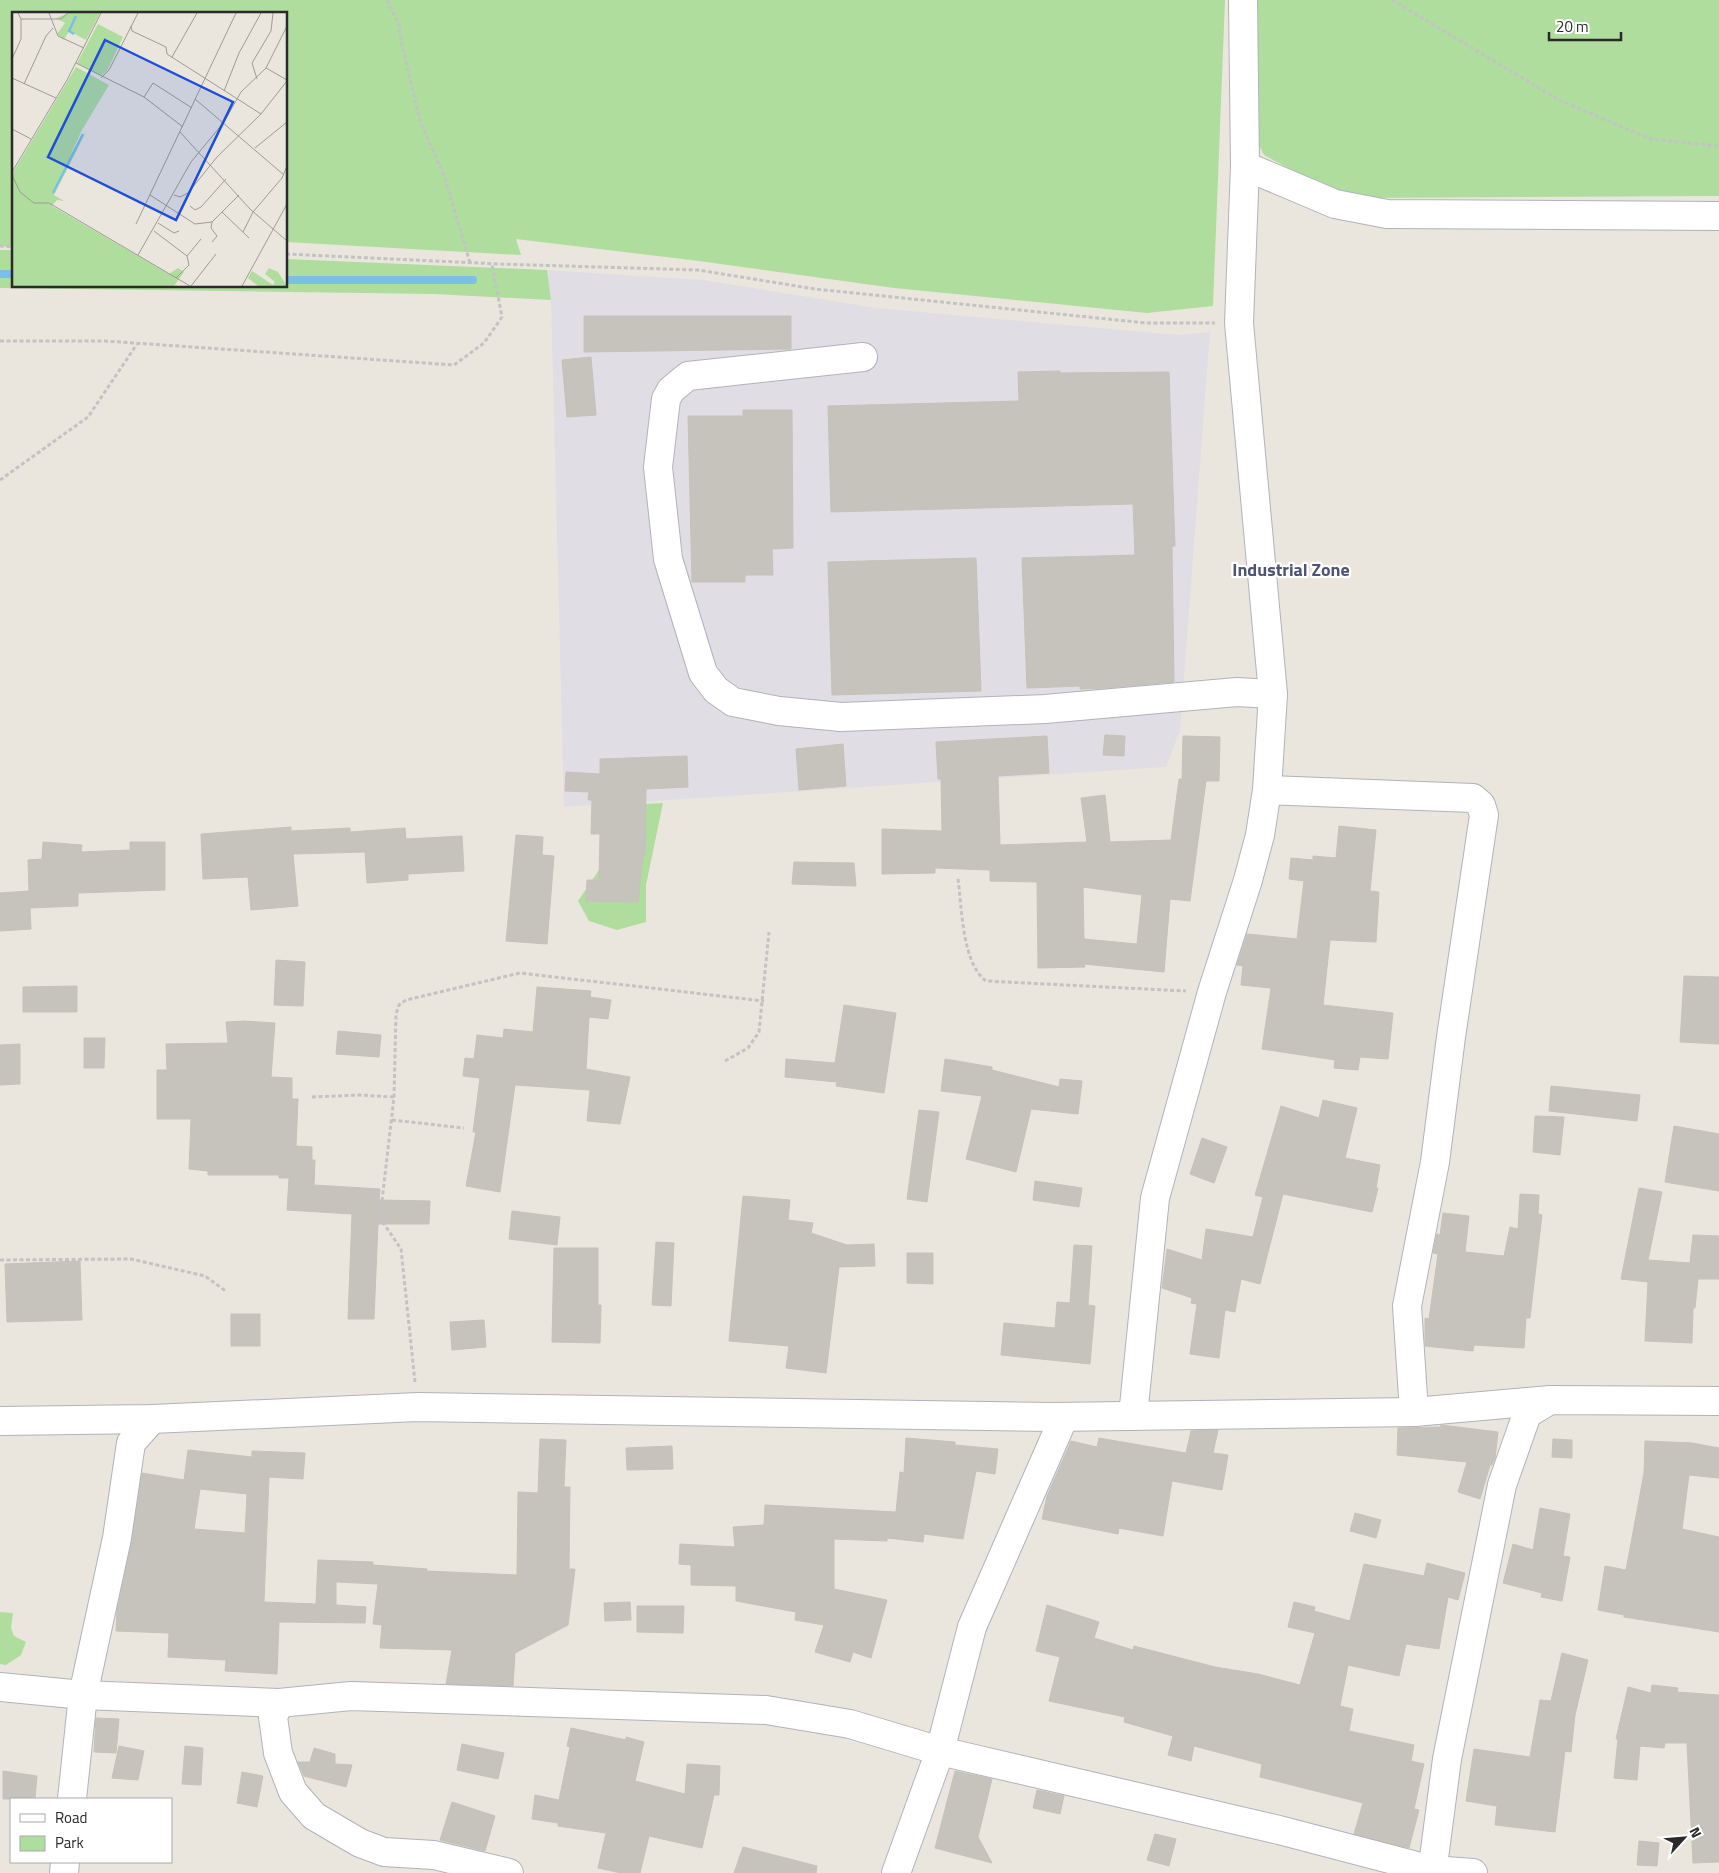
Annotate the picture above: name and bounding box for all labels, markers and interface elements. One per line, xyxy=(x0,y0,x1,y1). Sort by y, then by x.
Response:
scale bar xyxy=(1549,10,1622,42)
inset map xyxy=(12,12,288,288)
text: 20 m xyxy=(1556,15,1589,38)
district label: Industrial Zone xyxy=(1232,556,1350,583)
legend xyxy=(10,1798,172,1863)
text: Road xyxy=(55,1806,87,1829)
north arrow xyxy=(1659,1813,1709,1863)
text: N xyxy=(1685,1823,1708,1841)
text: Park xyxy=(55,1831,84,1854)

